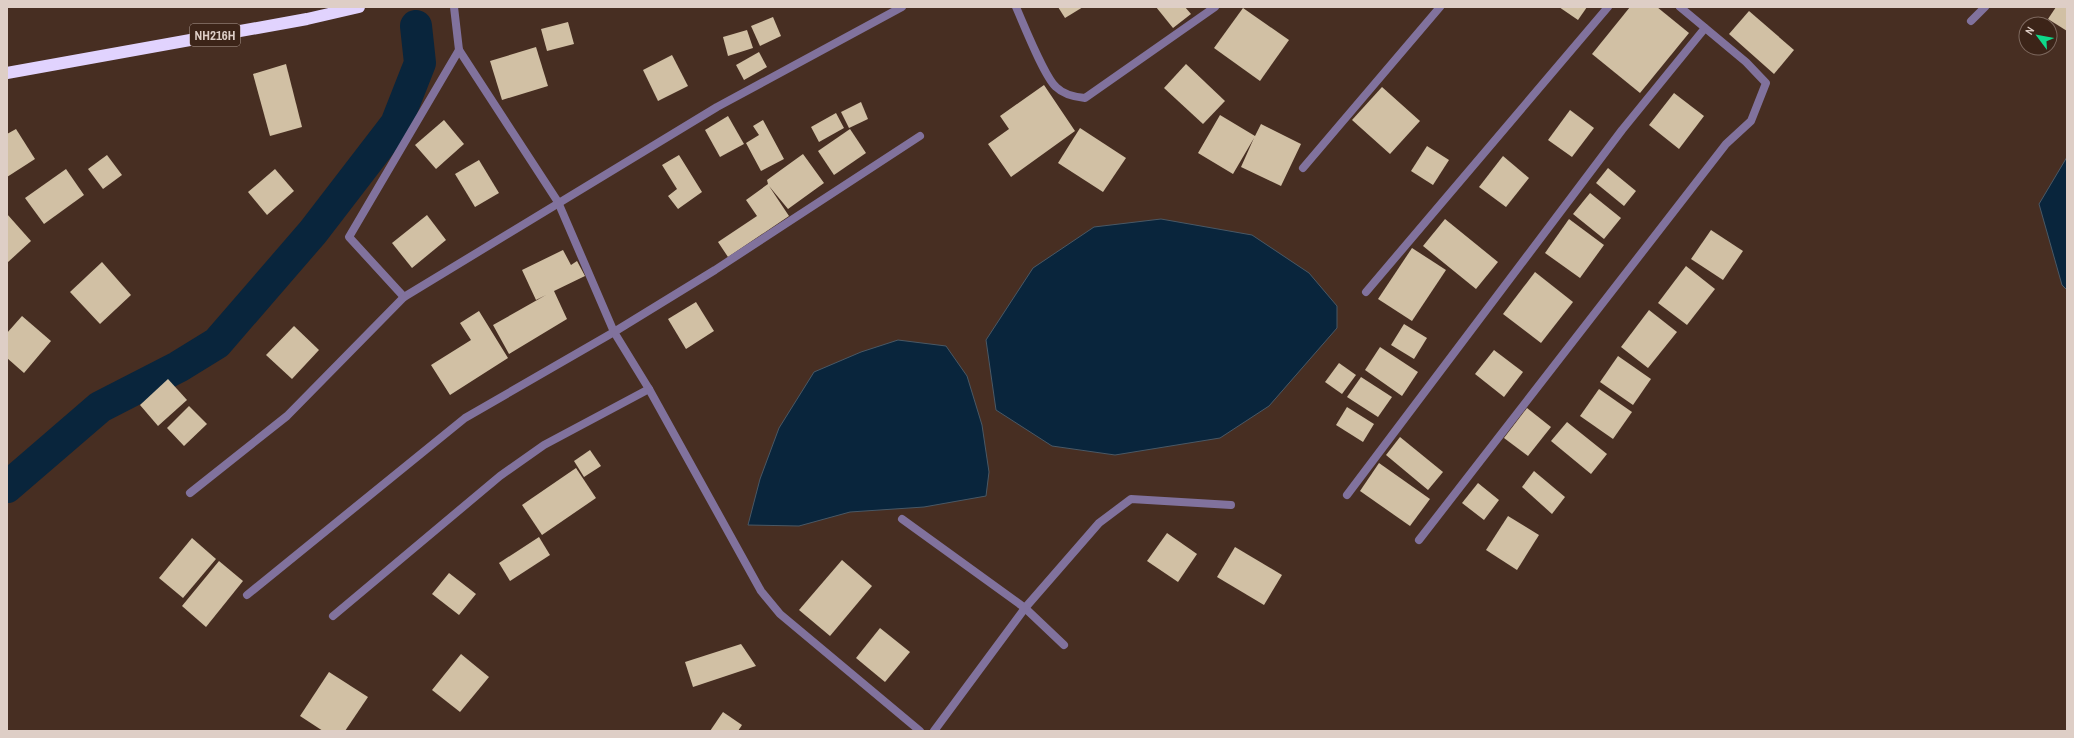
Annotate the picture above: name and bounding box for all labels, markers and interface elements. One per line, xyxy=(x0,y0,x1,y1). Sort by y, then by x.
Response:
north arrow xyxy=(2018,16,2058,56)
road number: NH216H xyxy=(190,24,240,46)
text: N xyxy=(2022,24,2037,37)

